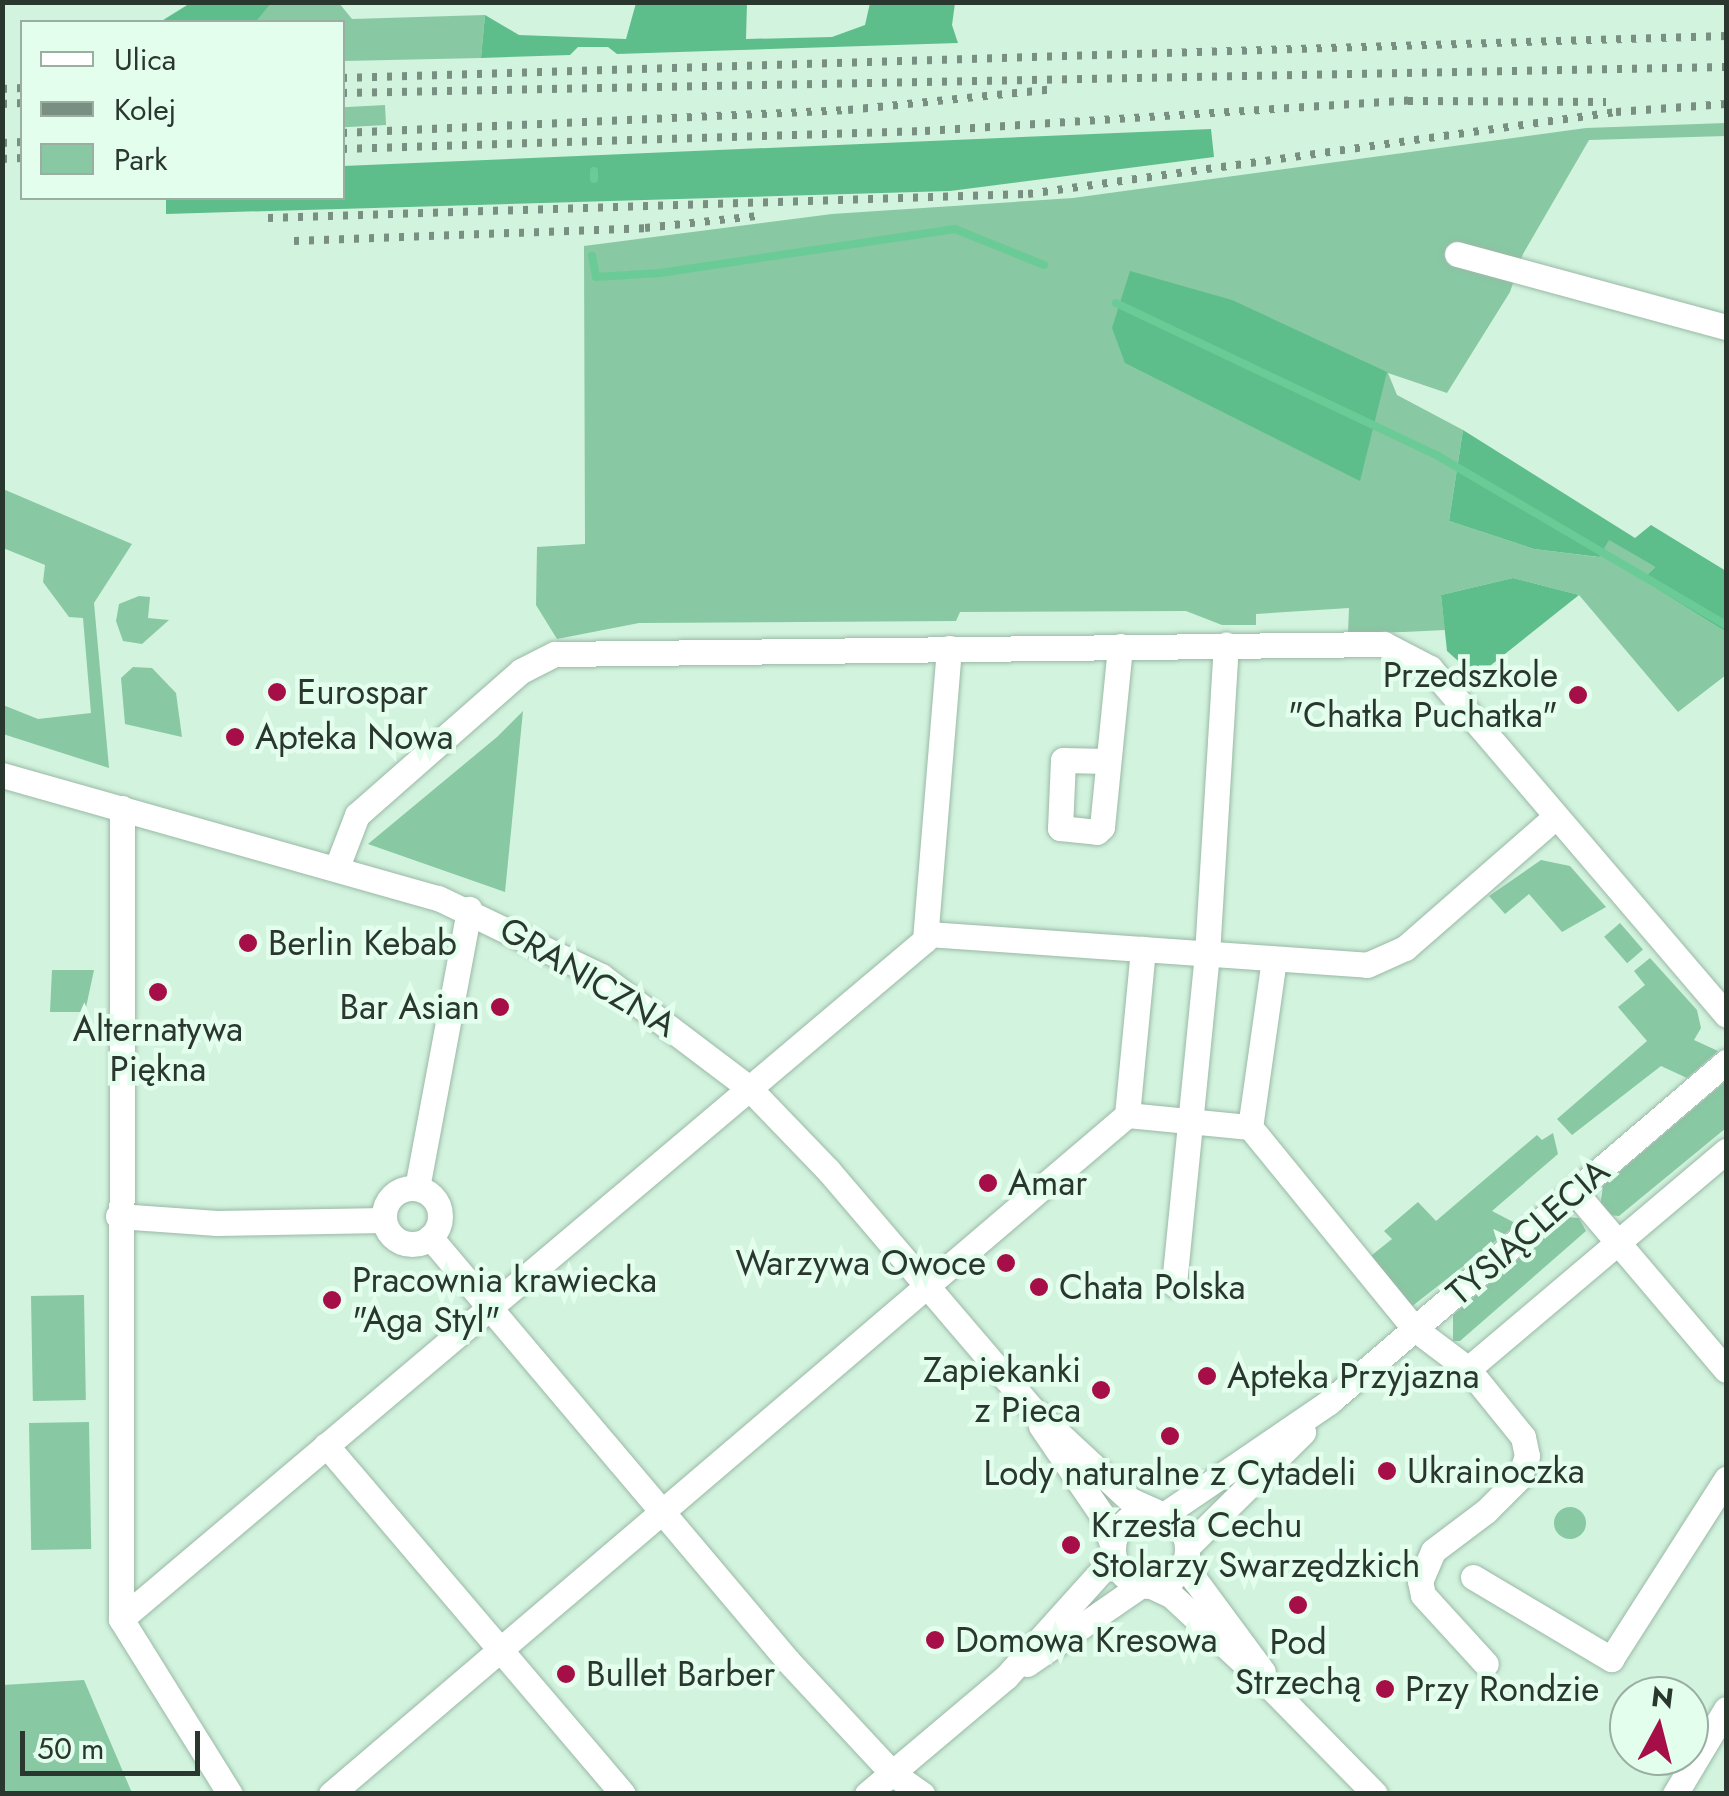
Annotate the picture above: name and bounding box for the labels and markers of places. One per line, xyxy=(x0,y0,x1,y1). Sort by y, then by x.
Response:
place label: Przedszkole "Chatka Puchatka" xyxy=(1288,654,1558,736)
place label: Eurospar xyxy=(297,671,428,713)
marker: Eurospar xyxy=(266,681,288,703)
marker: Przedszkole "Chatka Puchatka" xyxy=(1567,684,1589,706)
place label: Apteka Nowa xyxy=(255,716,454,758)
marker: Apteka Nowa xyxy=(224,726,246,748)
place label: Berlin Kebab xyxy=(268,922,457,964)
marker: Berlin Kebab xyxy=(237,932,259,954)
marker: Alternatywa Piękna xyxy=(147,981,169,1003)
place label: Bar Asian xyxy=(340,986,480,1028)
marker: Bar Asian xyxy=(489,996,511,1018)
place label: Alternatywa Piękna xyxy=(73,1008,243,1090)
place label: Amar xyxy=(1008,1162,1087,1204)
marker: Amar xyxy=(977,1172,999,1194)
place label: Warzywa Owoce xyxy=(735,1242,986,1284)
marker: Warzywa Owoce xyxy=(995,1252,1017,1274)
place label: Pracownia krawiecka "Aga Styl" xyxy=(352,1259,657,1341)
place label: Chata Polska xyxy=(1059,1266,1246,1308)
marker: Chata Polska xyxy=(1028,1276,1050,1298)
marker: Pracownia krawiecka "Aga Styl" xyxy=(321,1289,343,1311)
place label: Zapiekanki z Pieca xyxy=(923,1349,1081,1431)
place label: Apteka Przyjazna xyxy=(1227,1355,1480,1397)
marker: Apteka Przyjazna xyxy=(1196,1365,1218,1387)
marker: Zapiekanki z Pieca xyxy=(1090,1379,1112,1401)
marker: Lody naturalne z Cytadeli xyxy=(1159,1425,1181,1447)
place label: Ukrainoczka xyxy=(1407,1450,1585,1492)
place label: Lody naturalne z Cytadeli xyxy=(984,1452,1356,1494)
marker: Ukrainoczka xyxy=(1376,1460,1398,1482)
place label: Krzesła Cechu Stolarzy Swarzędzkich xyxy=(1091,1504,1420,1586)
marker: Krzesła Cechu Stolarzy Swarzędzkich xyxy=(1060,1534,1082,1556)
marker: Pod Strzechą xyxy=(1287,1594,1309,1616)
place label: Domowa Kresowa xyxy=(955,1619,1218,1661)
place label: Pod Strzechą xyxy=(1235,1621,1361,1703)
marker: Domowa Kresowa xyxy=(924,1629,946,1651)
place label: Bullet Barber xyxy=(586,1653,775,1695)
marker: Bullet Barber xyxy=(555,1663,577,1685)
place label: Przy Rondzie xyxy=(1405,1668,1599,1710)
marker: Przy Rondzie xyxy=(1374,1678,1396,1700)

